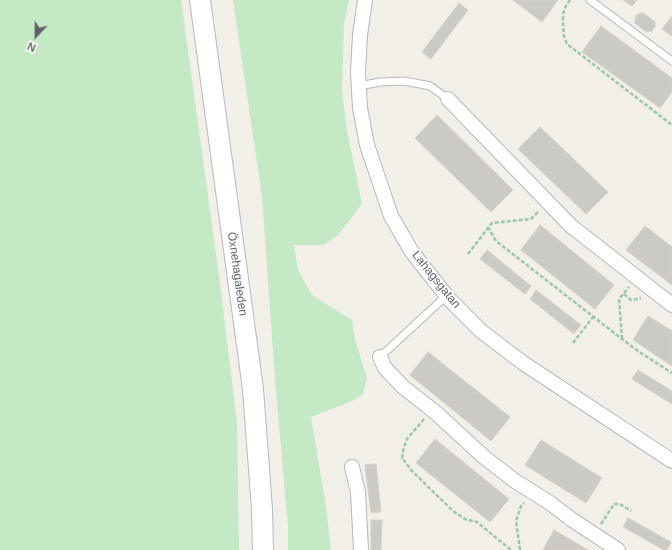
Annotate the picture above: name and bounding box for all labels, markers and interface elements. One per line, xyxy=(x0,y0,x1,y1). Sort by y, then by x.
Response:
north arrow xyxy=(16,16,56,56)
text: N xyxy=(26,40,37,54)
street label: Öxnehagaleden xyxy=(224,231,250,317)
street label: Lahagsgatan xyxy=(409,249,463,311)

